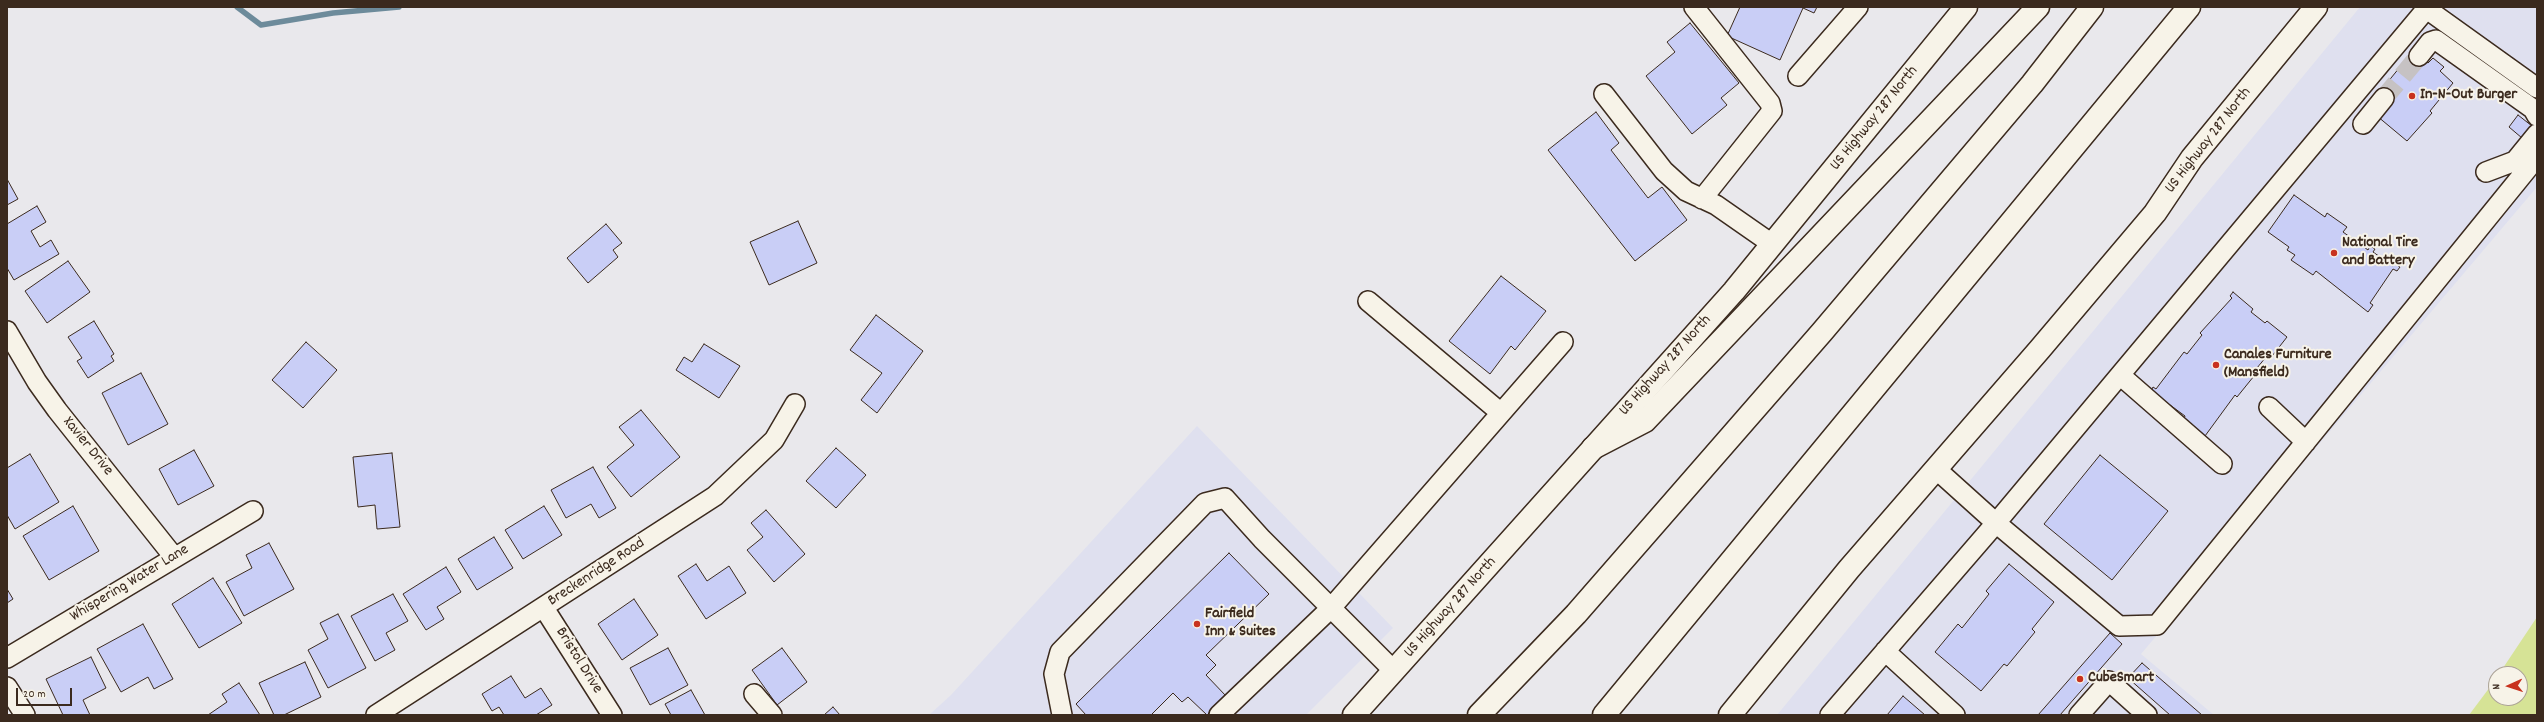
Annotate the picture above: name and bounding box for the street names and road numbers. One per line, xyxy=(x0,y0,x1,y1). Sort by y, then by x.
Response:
street label: US Highway 287 North xyxy=(1827,63,1923,175)
street label: US Highway 287 North xyxy=(2162,84,2256,198)
street label: US Highway 287 North xyxy=(1616,312,1716,420)
street label: Xavier Drive xyxy=(57,414,117,480)
street label: Breckenridge Road xyxy=(545,534,649,612)
street label: Whispering Water Lane xyxy=(67,541,193,627)
street label: US Highway 287 North xyxy=(1401,554,1501,662)
street label: Bristol Drive xyxy=(550,624,606,698)

